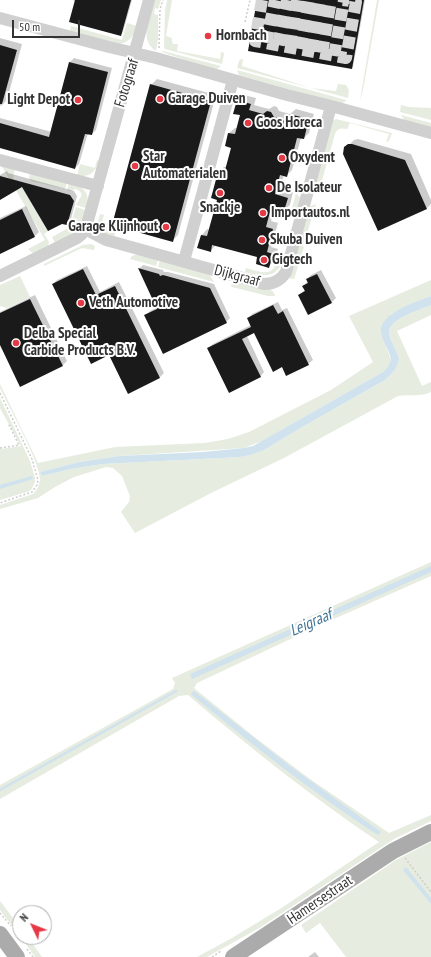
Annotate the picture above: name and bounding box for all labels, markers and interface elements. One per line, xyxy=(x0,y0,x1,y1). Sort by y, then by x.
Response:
scale bar xyxy=(14,12,82,38)
text: 50 m xyxy=(19,19,40,34)
place label: Hornbach xyxy=(216,27,267,45)
marker: Hornbach xyxy=(203,31,213,41)
street label: Fotograaf xyxy=(111,57,143,109)
place label: Garage Duiven xyxy=(168,90,246,108)
place label: Light Depot xyxy=(7,91,70,109)
marker: Garage Duiven xyxy=(155,94,165,104)
marker: Light Depot xyxy=(73,95,83,105)
place label: Goos Horeca xyxy=(256,114,322,132)
marker: Goos Horeca xyxy=(243,118,253,128)
place label: Star Automaterialen xyxy=(143,148,226,183)
place label: Oxydent xyxy=(290,149,335,167)
marker: Oxydent xyxy=(277,153,287,163)
marker: Star Automaterialen xyxy=(130,161,140,171)
place label: De Isolateur xyxy=(277,179,342,197)
marker: De Isolateur xyxy=(264,183,274,193)
marker: Snackje xyxy=(215,188,225,198)
place label: Snackje xyxy=(200,199,240,217)
place label: Importautos.nl xyxy=(271,204,350,222)
marker: Importautos.nl xyxy=(258,208,268,218)
place label: Garage Klijnhout xyxy=(68,218,158,236)
marker: Garage Klijnhout xyxy=(161,222,171,232)
place label: Skuba Duiven xyxy=(270,231,343,249)
marker: Skuba Duiven xyxy=(257,235,267,245)
place label: Gigtech xyxy=(272,251,312,269)
marker: Gigtech xyxy=(259,255,269,265)
street label: Dijkgraaf xyxy=(212,261,262,291)
place label: Veth Automotive xyxy=(89,294,178,312)
marker: Veth Automotive xyxy=(76,298,86,308)
place label: Delba Special Carbide Products B.V. xyxy=(24,325,136,360)
marker: Delba Special Carbide Products B.V. xyxy=(11,338,21,348)
water label: Leigraaf xyxy=(287,605,335,641)
street label: Hamersestraat xyxy=(284,872,356,928)
north arrow xyxy=(12,905,52,945)
text: N xyxy=(17,911,31,924)

